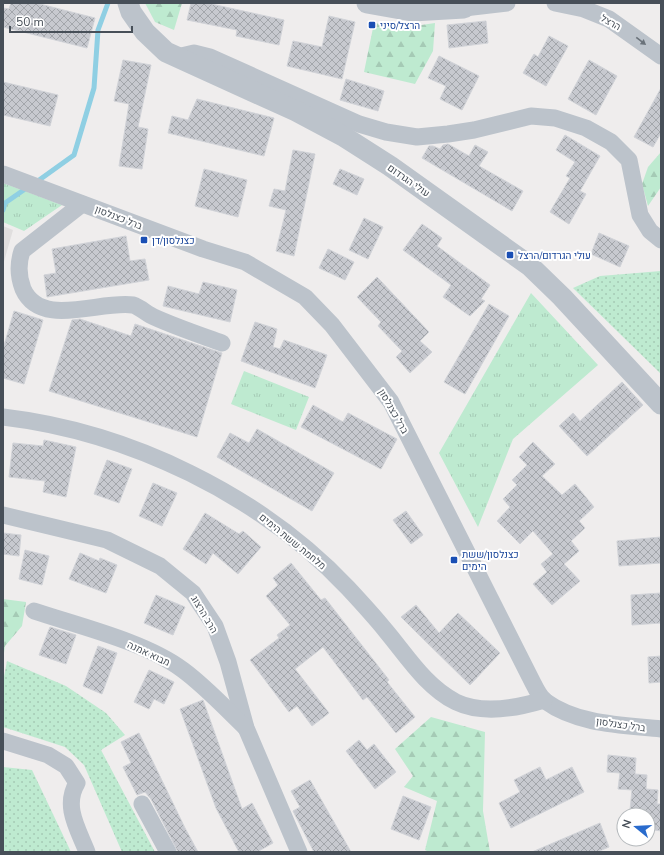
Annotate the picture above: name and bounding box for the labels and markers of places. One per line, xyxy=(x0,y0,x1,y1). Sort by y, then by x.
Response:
place label: הרצל/סיני xyxy=(380,19,420,33)
marker: הרצל/סיני xyxy=(367,20,377,30)
place label: כצנלסון/דן xyxy=(152,234,195,248)
marker: כצנלסון/דן xyxy=(139,235,149,245)
place label: עולי הגרדום/הרצל xyxy=(518,249,591,263)
marker: עולי הגרדום/הרצל xyxy=(505,250,515,260)
place label: כצנלסון/ששת הימים xyxy=(462,548,519,574)
marker: כצנלסון/ששת הימים xyxy=(449,555,459,565)

